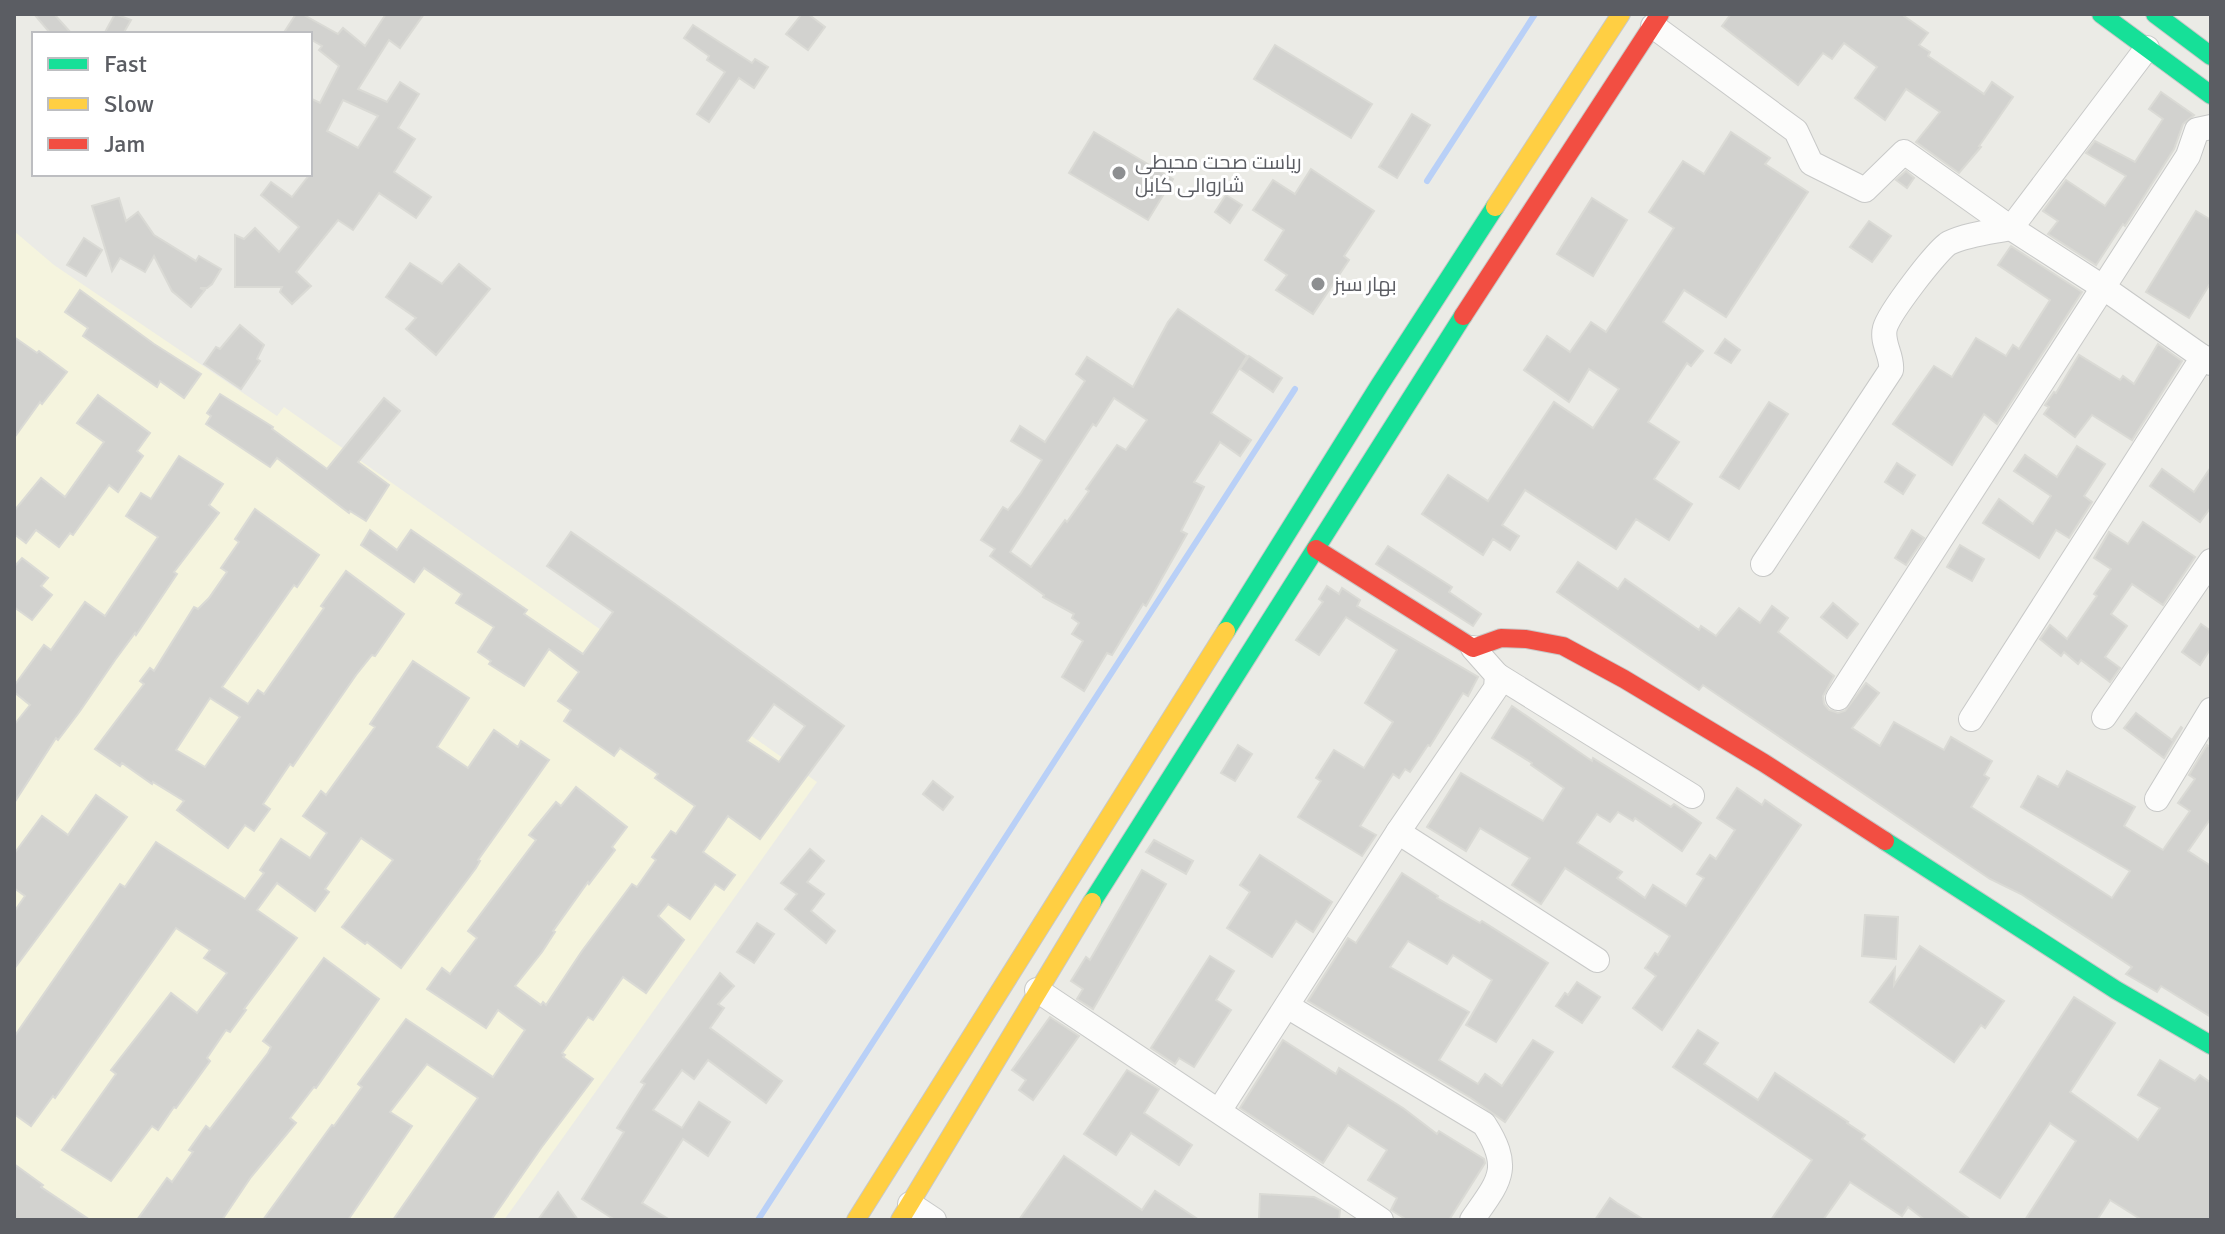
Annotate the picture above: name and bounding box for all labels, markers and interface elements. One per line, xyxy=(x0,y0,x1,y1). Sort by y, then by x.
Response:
legend xyxy=(32,32,312,176)
text: Fast xyxy=(104,49,147,79)
text: Slow xyxy=(104,89,154,119)
text: Jam xyxy=(104,129,145,159)
place label: ریاست صحت محیطی شاروالی کابل xyxy=(1135,150,1301,198)
marker: ریاست صحت محیطی شاروالی کابل xyxy=(1110,164,1128,182)
place label: بهار سبز xyxy=(1333,272,1397,297)
marker: بهار سبز xyxy=(1309,275,1327,293)

